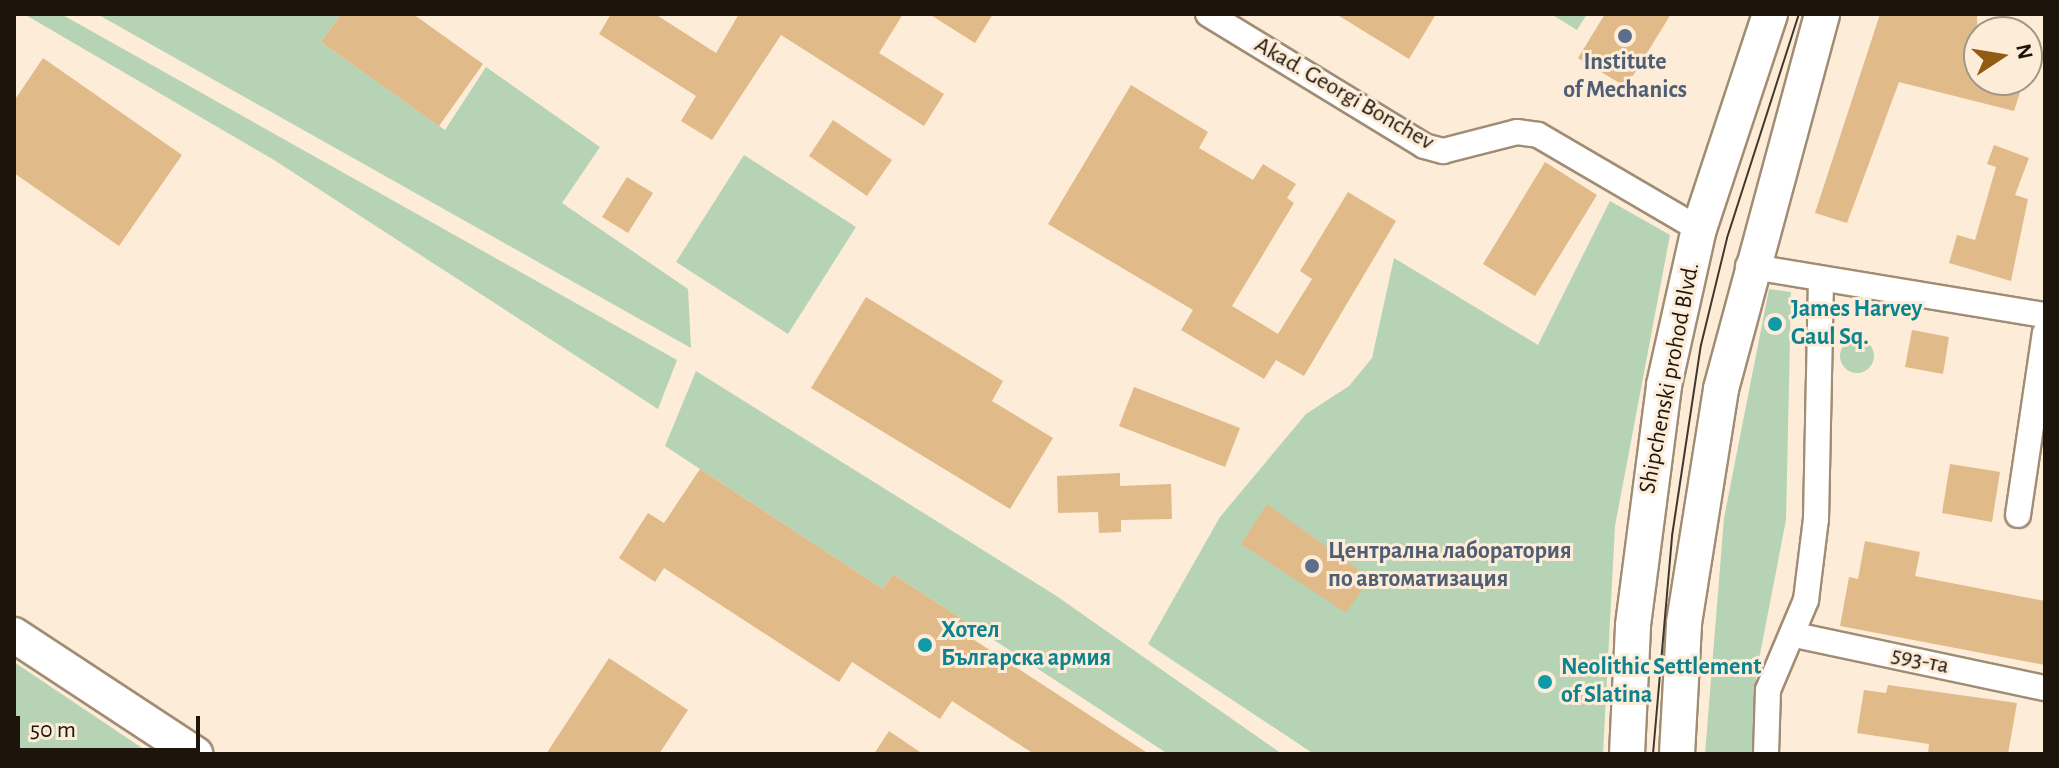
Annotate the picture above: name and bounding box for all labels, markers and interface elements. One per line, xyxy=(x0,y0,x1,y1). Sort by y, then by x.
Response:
north arrow xyxy=(1963,16,2043,96)
marker: Institute of Mechanics xyxy=(1616,27,1634,45)
street label: Akad. Georgi Bonchev xyxy=(1249,31,1439,157)
text: N xyxy=(2012,42,2037,61)
place label: Institute of Mechanics xyxy=(1563,49,1687,105)
street label: Shipchenski prohod Blvd. xyxy=(1633,260,1707,496)
place label: James Harvey Gaul Sq. xyxy=(1791,296,1922,352)
marker: James Harvey Gaul Sq. xyxy=(1766,315,1784,333)
place label: Централна лаборатория по автоматизация xyxy=(1328,538,1572,594)
marker: Централна лаборатория по автоматизация xyxy=(1303,557,1321,575)
place label: Хотел Българска армия xyxy=(941,617,1111,673)
marker: Хотел Българска армия xyxy=(916,636,934,654)
street label: 593-та xyxy=(1889,641,1951,681)
place label: Neolithic Settlement of Slatina xyxy=(1561,654,1761,710)
marker: Neolithic Settlement of Slatina xyxy=(1536,673,1554,691)
scale bar xyxy=(20,700,204,750)
text: 50 m xyxy=(30,718,76,742)

